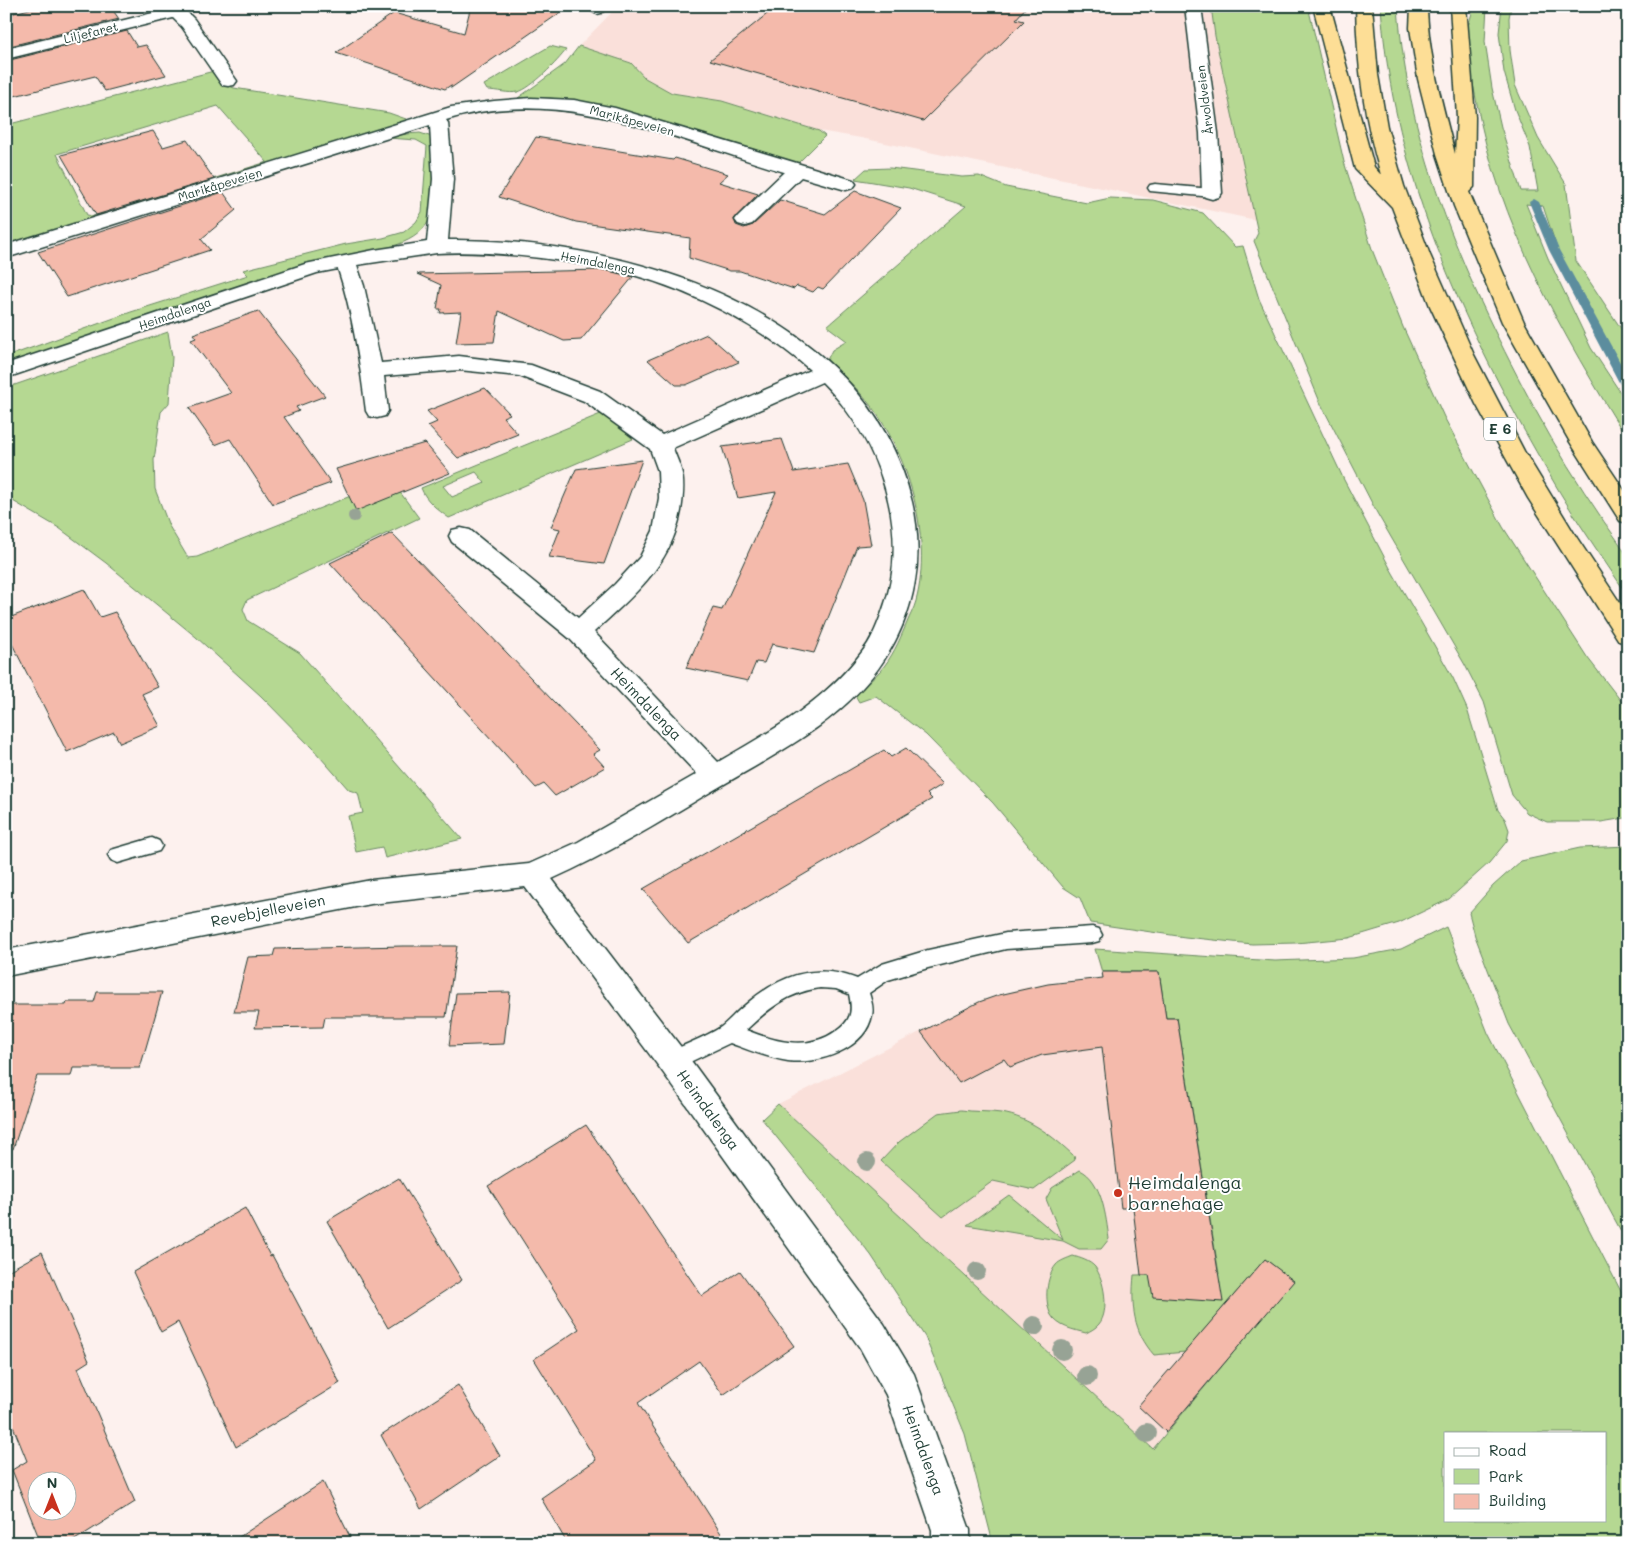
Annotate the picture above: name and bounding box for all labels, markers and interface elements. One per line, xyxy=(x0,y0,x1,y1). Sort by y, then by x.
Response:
street label: Liljefaret xyxy=(62,18,120,46)
street label: Årvoldveien xyxy=(1192,64,1216,136)
street label: Marikåpeveien xyxy=(588,101,676,139)
street label: Marikåpeveien xyxy=(176,164,264,204)
street label: Heimdalenga xyxy=(559,247,637,277)
street label: Heimdalenga xyxy=(136,293,213,333)
road number: E 6 xyxy=(1484,418,1516,440)
street label: Heimdalenga xyxy=(607,662,687,744)
street label: Revebjelleveien xyxy=(209,889,327,931)
street label: Heimdalenga xyxy=(673,1065,745,1154)
place label: Heimdalenga barnehage xyxy=(1128,1170,1242,1215)
marker: Heimdalenga barnehage xyxy=(1112,1187,1124,1199)
street label: Heimdalenga xyxy=(898,1402,950,1498)
legend xyxy=(1444,1432,1606,1522)
text: Road xyxy=(1489,1440,1526,1460)
text: Park xyxy=(1489,1466,1523,1486)
north arrow xyxy=(28,1472,78,1522)
text: N xyxy=(47,1473,57,1492)
text: Building xyxy=(1489,1490,1546,1510)

